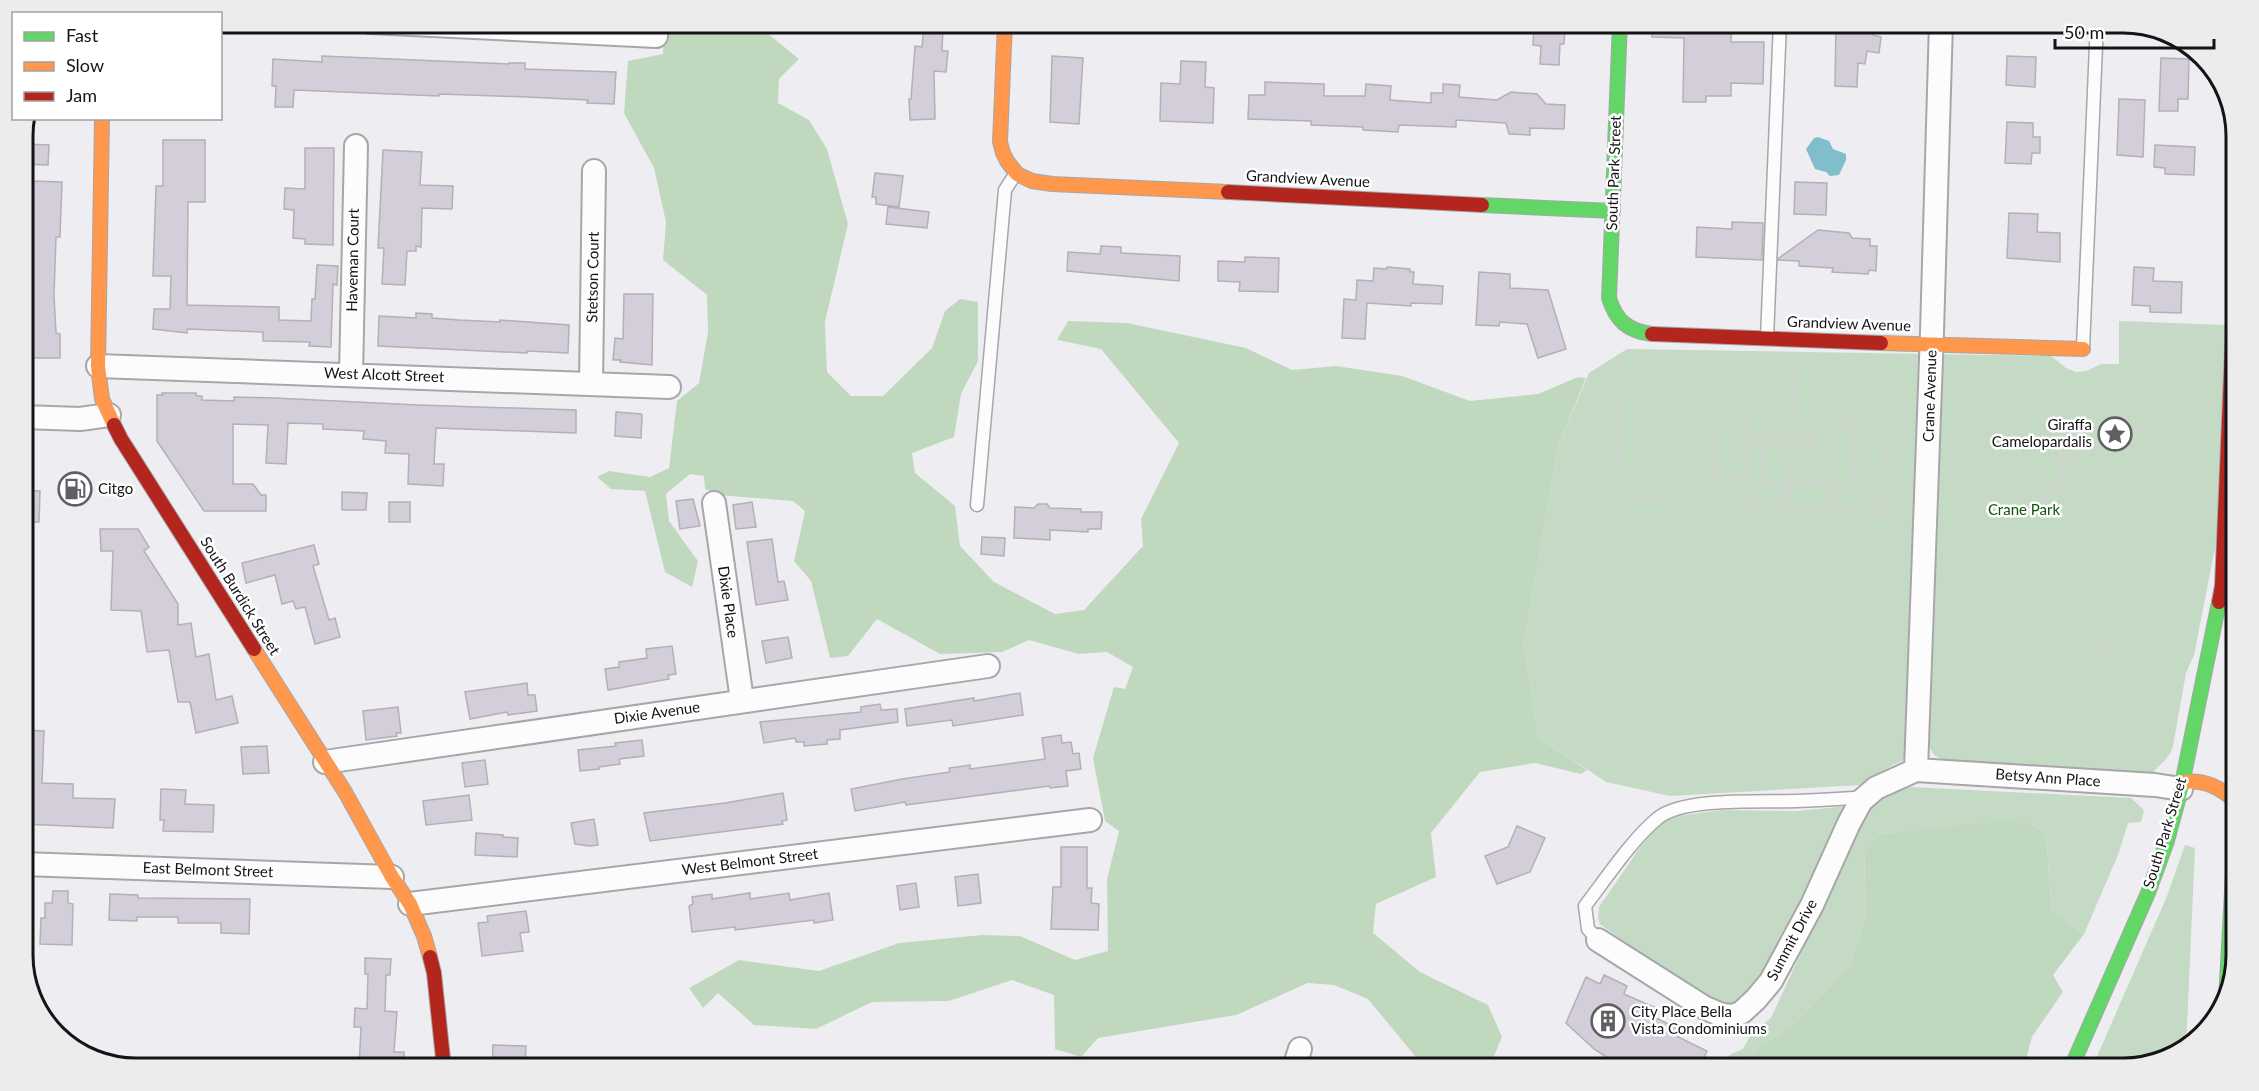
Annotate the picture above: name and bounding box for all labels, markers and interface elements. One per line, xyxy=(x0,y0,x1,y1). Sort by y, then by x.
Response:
legend xyxy=(12,12,222,120)
scale bar xyxy=(2055,12,2214,50)
text: 50 m xyxy=(2064,21,2104,43)
text: Fast xyxy=(66,24,99,46)
text: Slow xyxy=(66,54,104,76)
text: Jam xyxy=(66,84,97,106)
street label: South Park Street xyxy=(1602,114,1624,231)
street label: Grandview Avenue xyxy=(1246,166,1371,190)
street label: Haveman Court xyxy=(342,207,362,312)
street label: Stetson Court xyxy=(582,231,602,323)
street label: Grandview Avenue xyxy=(1787,312,1911,334)
street label: Crane Avenue xyxy=(1918,350,1940,442)
street label: West Alcott Street xyxy=(324,363,445,385)
place label: Giraffa Camelopardalis xyxy=(1992,415,2092,450)
place icon: Giraffa Camelopardalis xyxy=(2097,416,2133,452)
fuel station icon: Citgo xyxy=(57,471,93,507)
place label: Citgo xyxy=(98,479,133,497)
park label: Crane Park xyxy=(1988,500,2060,518)
street label: South Burdick Street xyxy=(197,533,285,658)
street label: Dixie Place xyxy=(715,565,743,639)
street label: Dixie Avenue xyxy=(613,697,701,727)
street label: Betsy Ann Place xyxy=(1995,764,2101,790)
street label: South Park Street xyxy=(2139,774,2190,890)
street label: West Belmont Street xyxy=(681,844,820,878)
street label: East Belmont Street xyxy=(142,858,274,880)
street label: Summit Drive xyxy=(1762,896,1820,983)
place label: City Place Bella Vista Condominiums xyxy=(1631,1002,1767,1037)
building icon: City Place Bella Vista Condominiums xyxy=(1590,1003,1626,1039)

